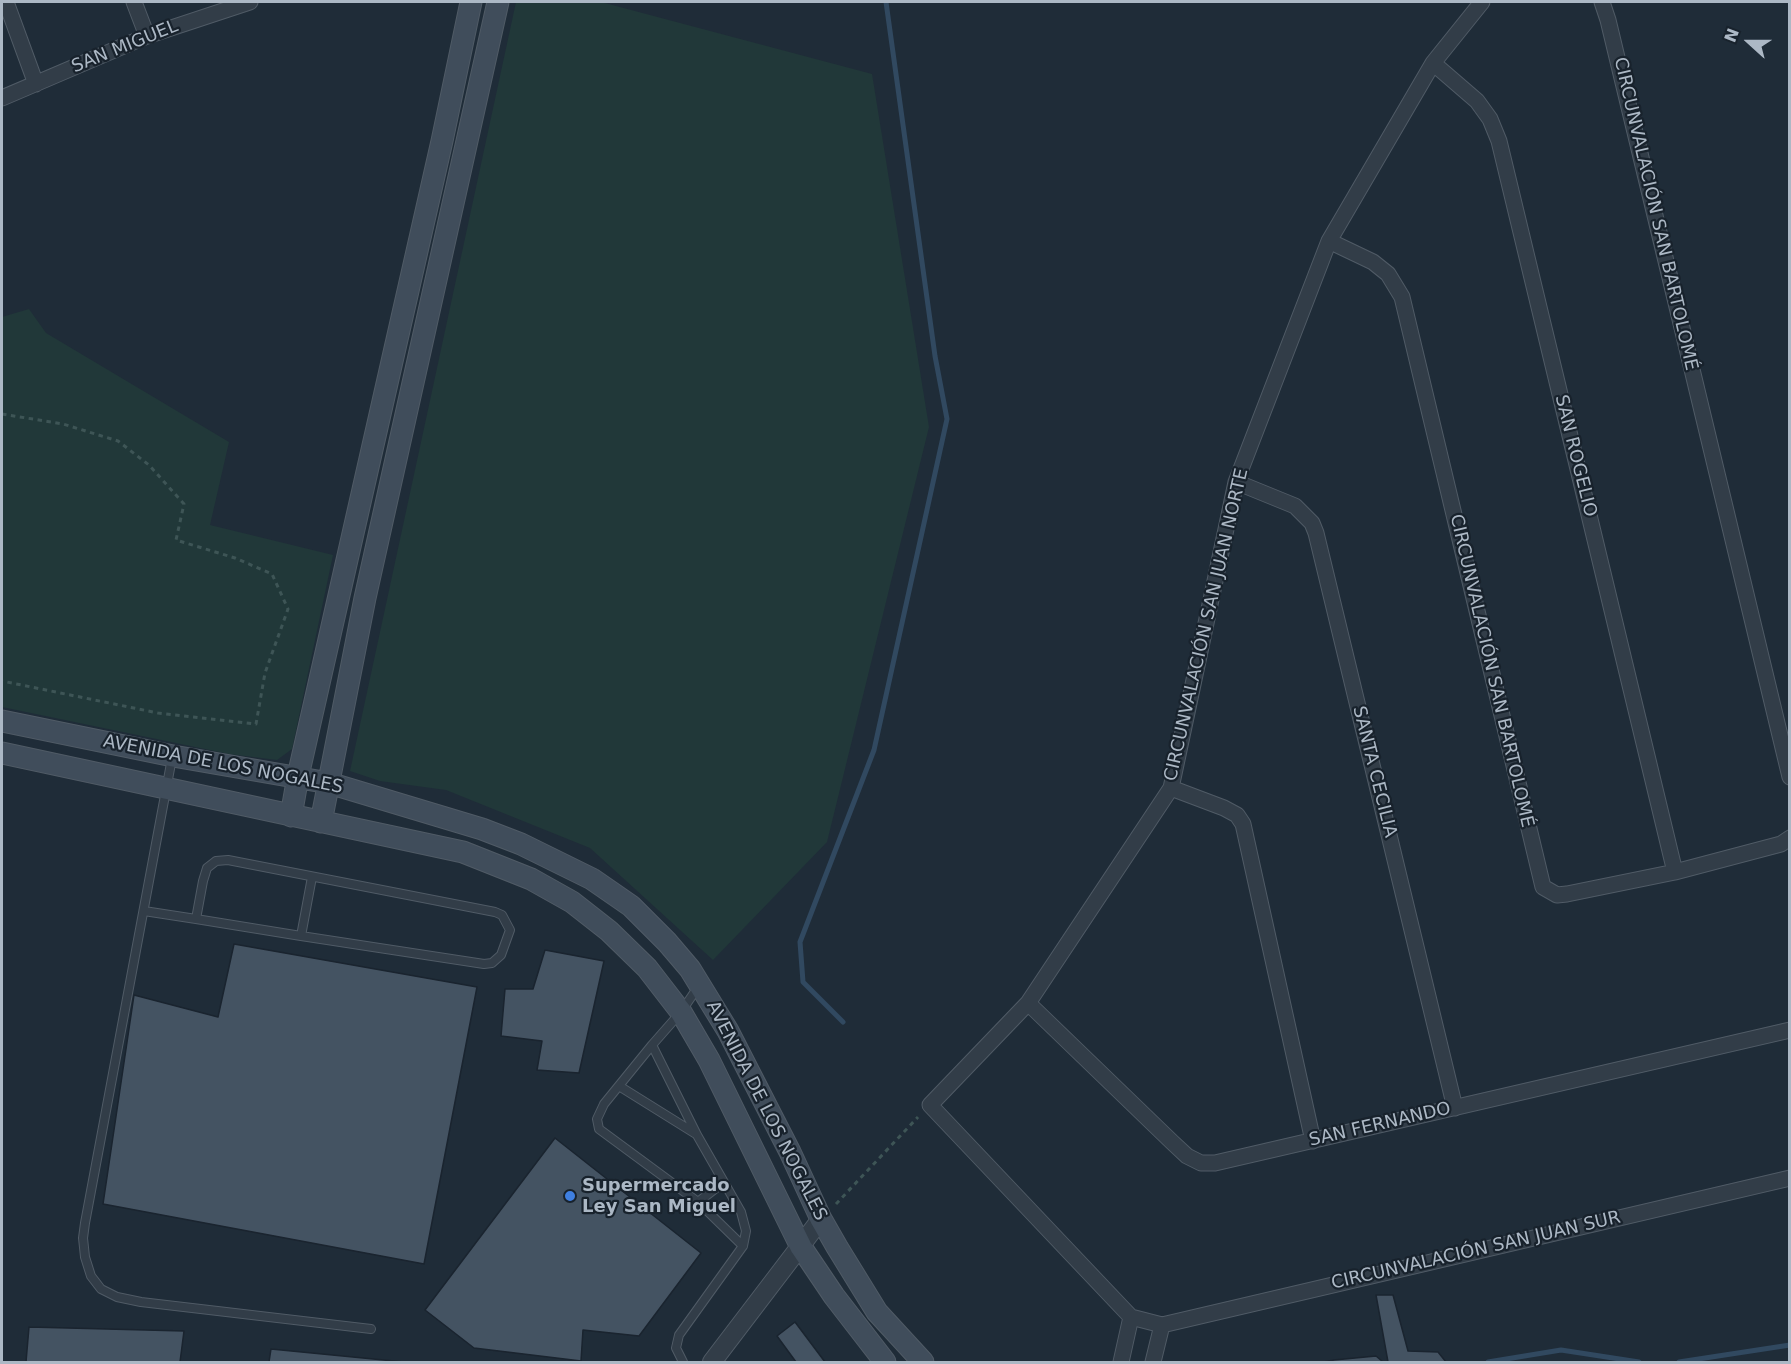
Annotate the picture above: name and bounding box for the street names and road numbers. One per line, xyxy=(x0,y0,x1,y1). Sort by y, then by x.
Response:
street label: SAN MIGUEL xyxy=(69,16,181,78)
street label: CIRCUNVALACIÓN SAN BARTOLOMÉ xyxy=(1608,55,1702,373)
street label: SAN ROGELIO xyxy=(1549,393,1601,519)
street label: CIRCUNVALACIÓN SAN JUAN NORTE xyxy=(1160,467,1254,783)
street label: CIRCUNVALACIÓN SAN BARTOLOMÉ xyxy=(1444,512,1538,830)
street label: SANTA CECILIA xyxy=(1347,704,1401,840)
street label: AVENIDA DE LOS NOGALES xyxy=(101,731,345,799)
street label: AVENIDA DE LOS NOGALES xyxy=(701,998,831,1224)
street label: SAN FERNANDO xyxy=(1307,1098,1453,1152)
street label: CIRCUNVALACIÓN SAN JUAN SUR xyxy=(1329,1207,1623,1295)

